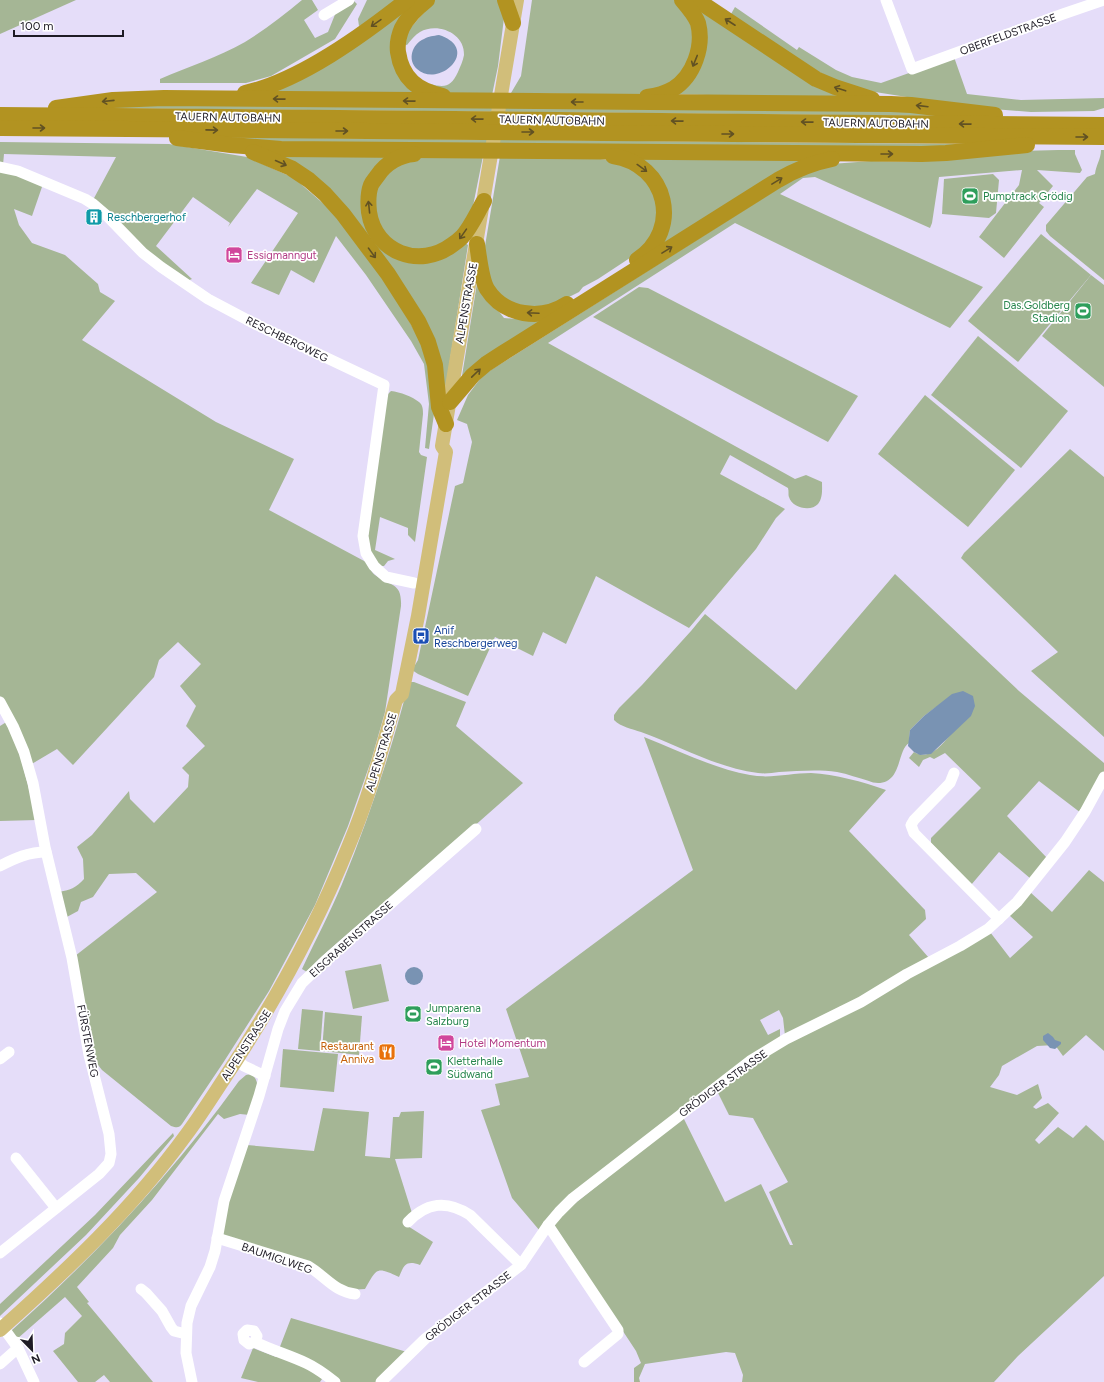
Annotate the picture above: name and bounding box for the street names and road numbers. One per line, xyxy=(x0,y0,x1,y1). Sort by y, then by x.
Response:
street label: OBERFELDSTRASSE xyxy=(958,11,1058,58)
street label: TAUERN AUTOBAHN xyxy=(175,110,281,125)
street label: TAUERN AUTOBAHN xyxy=(499,113,605,128)
street label: TAUERN AUTOBAHN xyxy=(823,116,929,131)
street label: ALPENSTRASSE xyxy=(453,262,480,344)
street label: RESCHBERGWEG xyxy=(243,314,330,365)
street label: ALPENSTRASSE xyxy=(363,711,400,793)
street label: EISGRABENSTRASSE xyxy=(307,898,396,980)
street label: FÜRSTENWEG xyxy=(74,1003,102,1079)
street label: ALPENSTRASSE xyxy=(219,1007,274,1083)
street label: GRÖDIGER STRASSE xyxy=(676,1046,770,1120)
street label: BAUMIGLWEG xyxy=(240,1240,314,1277)
street label: GRÖDIGER STRASSE xyxy=(422,1268,514,1344)

